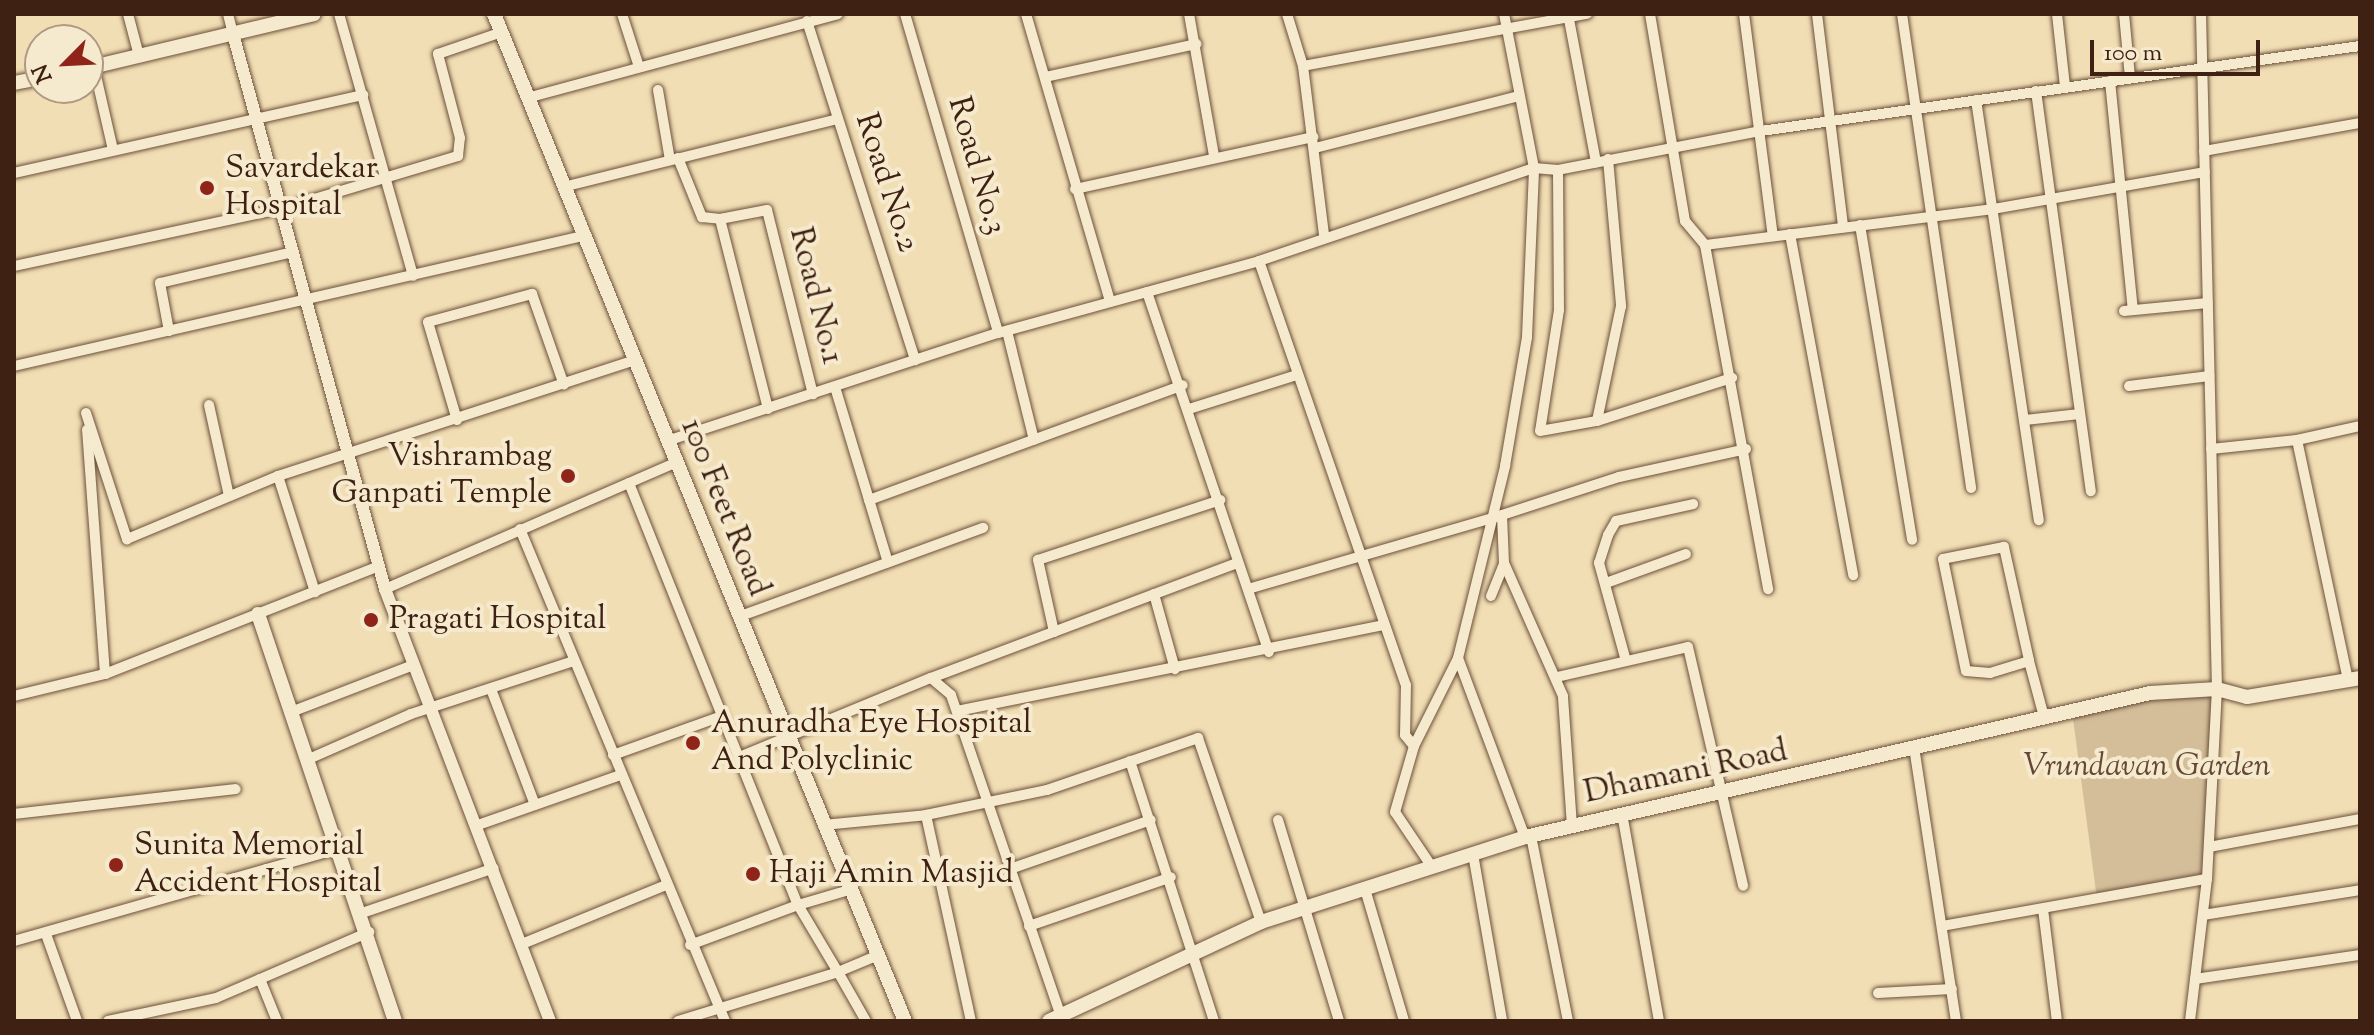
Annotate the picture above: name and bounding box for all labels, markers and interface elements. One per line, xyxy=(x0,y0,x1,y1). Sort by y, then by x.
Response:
north arrow xyxy=(24,24,104,104)
scale bar xyxy=(2094,24,2264,74)
text: 100 m xyxy=(2104,37,2162,71)
text: N xyxy=(26,58,62,87)
street label: Road No.3 xyxy=(938,93,1014,239)
street label: Road No.2 xyxy=(846,109,926,257)
place label: Savardekar Hospital xyxy=(225,151,378,226)
marker: Savardekar Hospital xyxy=(196,177,218,199)
street label: Road No.1 xyxy=(780,224,850,368)
street label: 100 Feet Road xyxy=(671,414,777,602)
place label: Vishrambag Ganpati Temple xyxy=(332,439,552,514)
marker: Vishrambag Ganpati Temple xyxy=(559,467,577,485)
place label: Pragati Hospital xyxy=(389,601,607,639)
marker: Pragati Hospital xyxy=(360,609,382,631)
place label: Anuradha Eye Hospital And Polyclinic xyxy=(711,706,1032,781)
marker: Anuradha Eye Hospital And Polyclinic xyxy=(682,732,704,754)
street label: Dhamani Road xyxy=(1581,733,1791,813)
park label: Vrundavan Garden xyxy=(2023,748,2271,786)
place label: Sunita Memorial Accident Hospital xyxy=(134,828,382,903)
marker: Sunita Memorial Accident Hospital xyxy=(105,854,127,876)
place label: Haji Amin Masjid xyxy=(769,855,1014,893)
marker: Haji Amin Masjid xyxy=(744,865,762,883)

